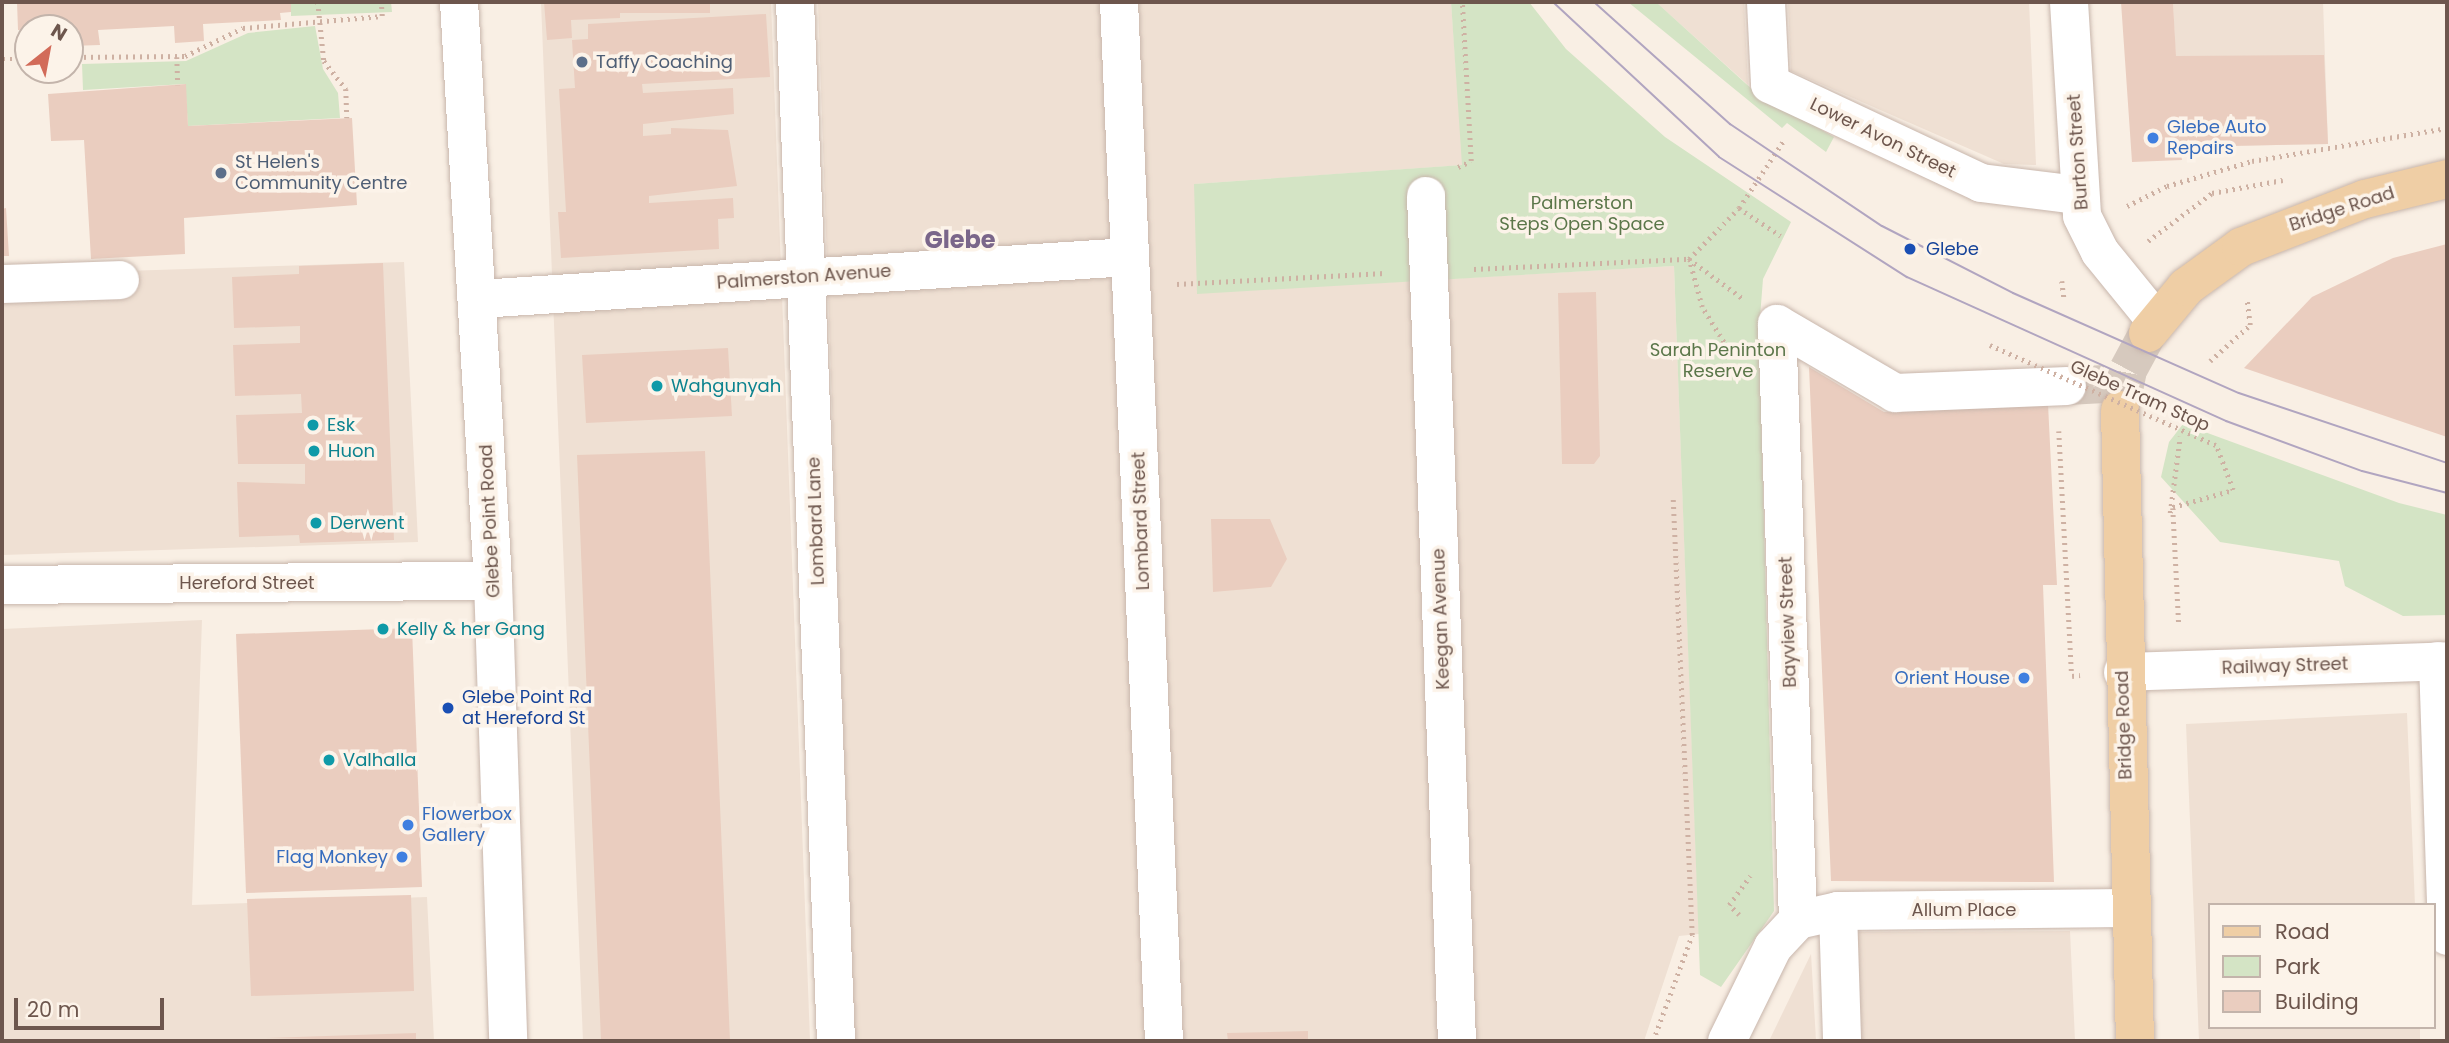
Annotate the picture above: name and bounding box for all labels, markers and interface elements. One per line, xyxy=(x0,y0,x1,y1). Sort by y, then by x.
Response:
north arrow xyxy=(14,14,84,84)
text: N xyxy=(46,17,72,48)
place label: Taffy Coaching xyxy=(596,51,733,73)
marker: Taffy Coaching xyxy=(574,54,590,70)
street label: Lower Avon Street xyxy=(1807,93,1959,183)
street label: Burton Street xyxy=(2063,93,2093,211)
place label: Glebe Auto Repairs xyxy=(2167,117,2266,160)
marker: Glebe Auto Repairs xyxy=(2145,130,2161,146)
place label: St Helen's Community Centre xyxy=(235,152,407,194)
marker: St Helen's Community Centre xyxy=(213,165,229,181)
street label: Bridge Road xyxy=(2287,182,2397,236)
park label: Palmerston Steps Open Space xyxy=(1499,193,1665,235)
district label: Glebe xyxy=(924,226,996,254)
place label: Glebe xyxy=(1926,238,1979,260)
marker: Glebe xyxy=(1900,239,1920,259)
street label: Palmerston Avenue xyxy=(716,260,892,294)
park label: Sarah Peninton Reserve xyxy=(1650,340,1786,382)
street label: Glebe Tram Stop xyxy=(2067,356,2213,436)
place label: Wahgunyah xyxy=(671,375,781,397)
marker: Wahgunyah xyxy=(649,378,665,394)
place label: Esk xyxy=(327,414,355,436)
marker: Esk xyxy=(305,417,321,433)
place label: Huon xyxy=(328,440,375,462)
marker: Huon xyxy=(306,443,322,459)
street label: Glebe Point Road xyxy=(475,444,505,598)
street label: Lombard Street xyxy=(1128,451,1154,591)
street label: Lombard Lane xyxy=(803,456,829,586)
place label: Derwent xyxy=(330,512,405,534)
marker: Derwent xyxy=(308,515,324,531)
street label: Keegan Avenue xyxy=(1428,548,1454,690)
street label: Bayview Street xyxy=(1775,556,1801,688)
street label: Hereford Street xyxy=(179,572,315,594)
place label: Kelly & her Gang xyxy=(397,618,545,640)
marker: Kelly & her Gang xyxy=(375,621,391,637)
street label: Railway Street xyxy=(2221,653,2349,679)
place label: Orient House xyxy=(1895,667,2010,689)
marker: Orient House xyxy=(2016,670,2032,686)
street label: Bridge Road xyxy=(2111,670,2137,780)
place label: Glebe Point Rd at Hereford St xyxy=(462,687,592,730)
marker: Glebe Point Rd at Hereford St xyxy=(440,700,456,716)
place label: Valhalla xyxy=(343,749,416,771)
marker: Valhalla xyxy=(321,752,337,768)
place label: Flowerbox Gallery xyxy=(422,804,512,846)
marker: Flowerbox Gallery xyxy=(400,817,416,833)
place label: Flag Monkey xyxy=(276,846,388,868)
marker: Flag Monkey xyxy=(394,849,410,865)
street label: Allum Place xyxy=(1912,899,2016,921)
legend xyxy=(2208,903,2435,1029)
text: Road xyxy=(2275,917,2330,946)
text: Park xyxy=(2275,952,2320,981)
scale bar xyxy=(18,984,168,1028)
text: Building xyxy=(2275,987,2359,1016)
text: 20 m xyxy=(27,995,80,1024)

